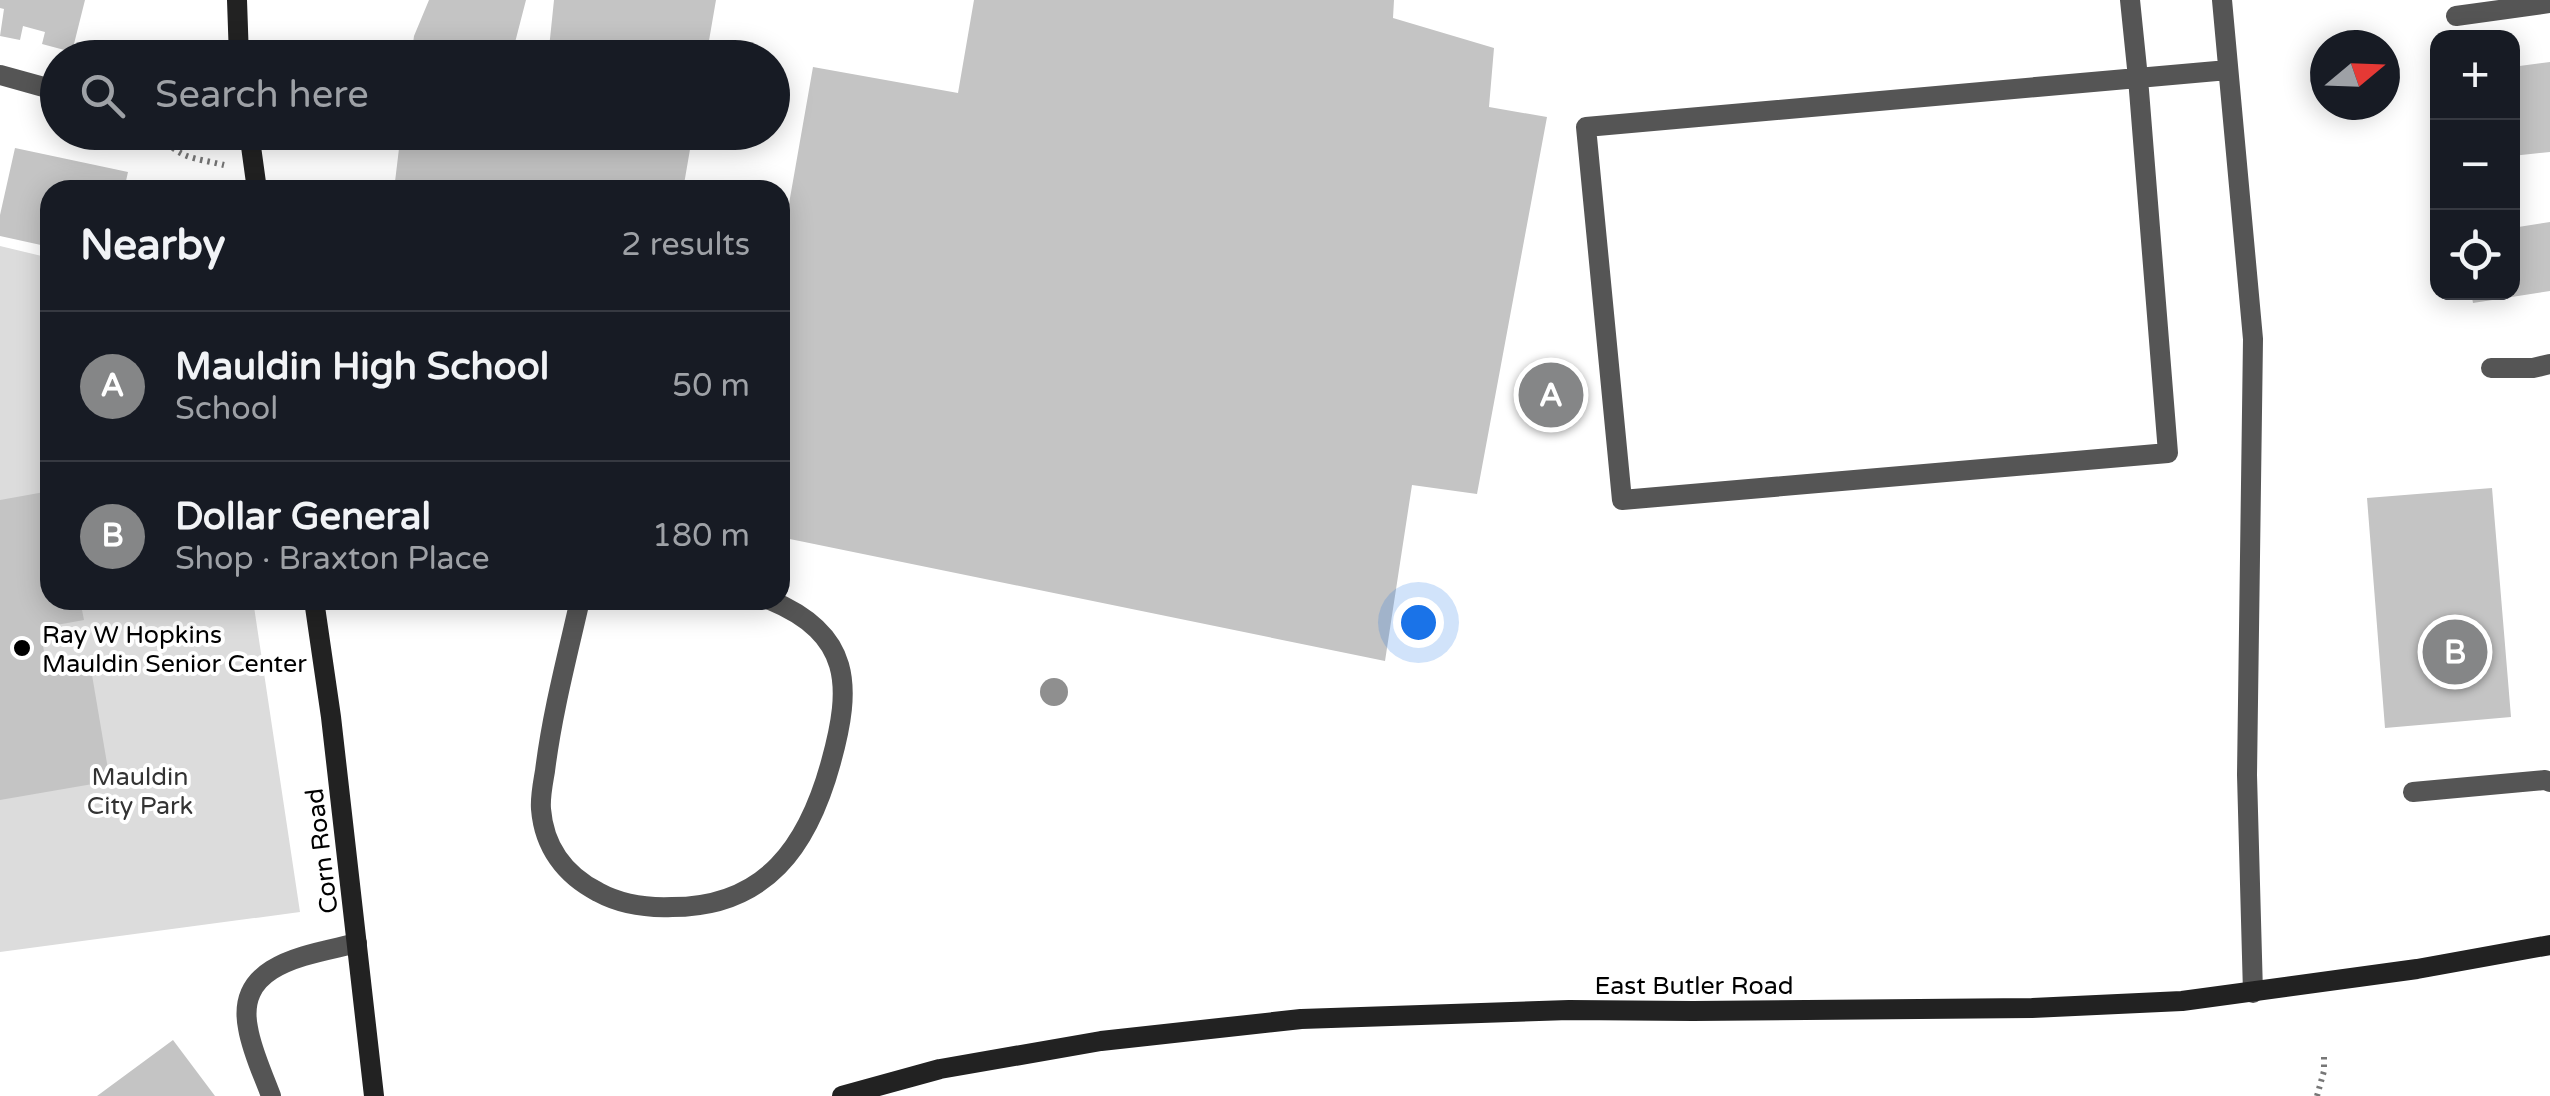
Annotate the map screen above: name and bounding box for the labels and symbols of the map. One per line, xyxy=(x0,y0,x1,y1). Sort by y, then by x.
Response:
north arrow xyxy=(2310,30,2400,120)
pin: A xyxy=(1518,358,1584,432)
your location xyxy=(1393,597,1444,648)
pin: B xyxy=(2422,614,2488,690)
place label: Ray W Hopkins Mauldin Senior Center xyxy=(42,620,307,679)
marker: Ray W Hopkins Mauldin Senior Center xyxy=(11,637,33,659)
park label: Mauldin City Park xyxy=(87,762,193,821)
street label: Corn Road xyxy=(299,786,345,915)
street label: East Butler Road xyxy=(1595,971,1793,1001)

